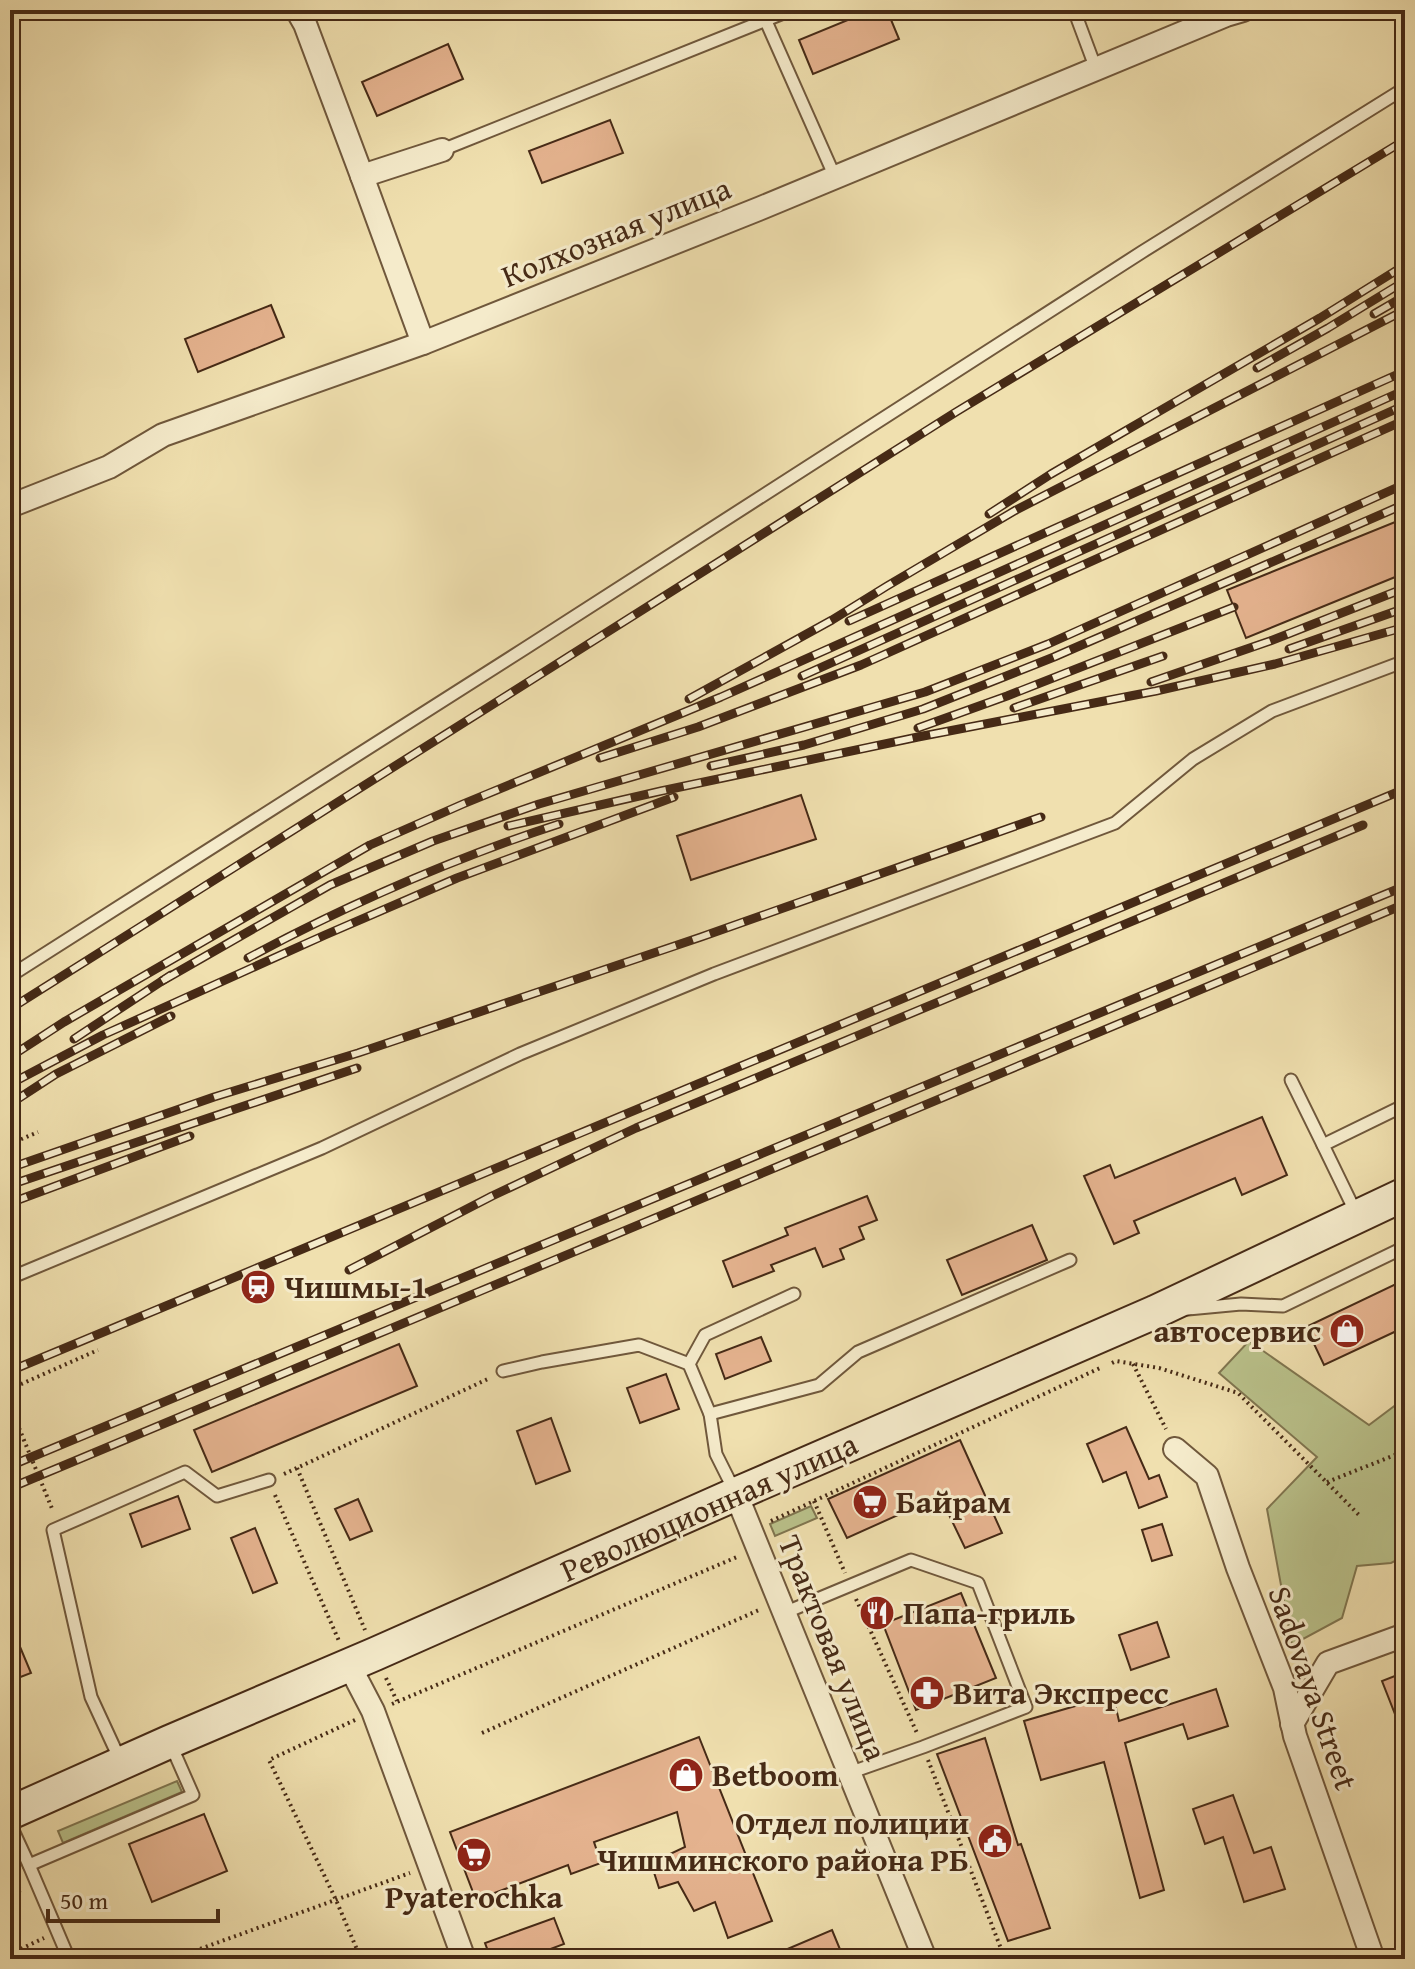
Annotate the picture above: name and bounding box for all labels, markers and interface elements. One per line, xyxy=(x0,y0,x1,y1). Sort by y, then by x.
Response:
street label: Колхозная улица xyxy=(494,164,738,299)
place label: Чишмы-1 xyxy=(284,1263,428,1310)
station icon: Чишмы-1 xyxy=(239,1268,277,1306)
place label: автосервис xyxy=(1153,1307,1321,1354)
shop icon: автосервис xyxy=(1328,1312,1366,1350)
street label: Революционная улица xyxy=(553,1420,865,1593)
place label: Байрам xyxy=(896,1478,1011,1525)
supermarket icon: Байрам xyxy=(851,1483,889,1521)
street label: Трактовая улица xyxy=(767,1528,900,1768)
street label: Sadovaya Street xyxy=(1257,1580,1370,1796)
place label: Папа-гриль xyxy=(903,1589,1076,1636)
restaurant icon: Папа-гриль xyxy=(858,1594,896,1632)
place label: Вита Экспресс xyxy=(953,1669,1169,1716)
pharmacy icon: Вита Экспресс xyxy=(908,1674,946,1712)
place label: Betboom xyxy=(712,1751,839,1798)
shop icon: Betboom xyxy=(667,1756,705,1794)
place label: Отдел полиции Чишминского района РБ xyxy=(597,1799,969,1883)
public building icon: Отдел полиции Чишминского района РБ xyxy=(976,1822,1014,1860)
supermarket icon: Pyaterochka xyxy=(455,1836,493,1874)
scale bar xyxy=(48,1873,218,1923)
place label: Pyaterochka xyxy=(385,1873,563,1920)
text: 50 m xyxy=(60,1883,108,1918)

